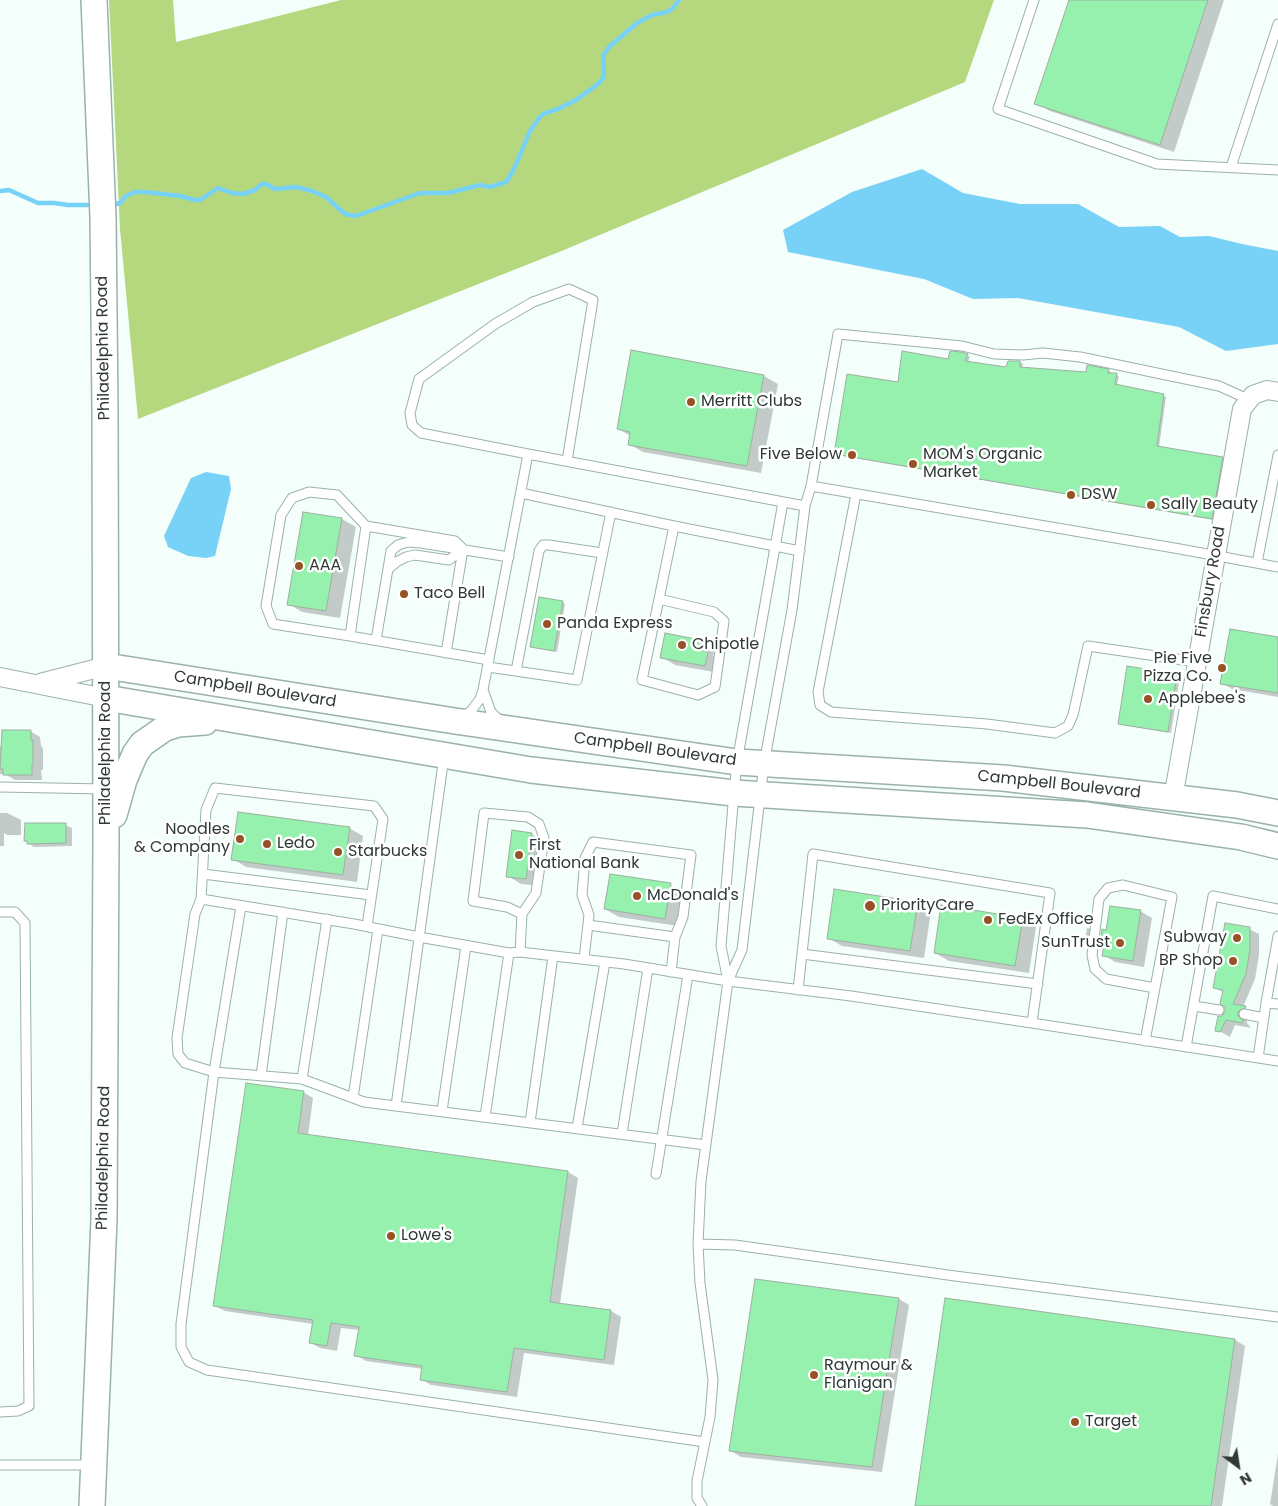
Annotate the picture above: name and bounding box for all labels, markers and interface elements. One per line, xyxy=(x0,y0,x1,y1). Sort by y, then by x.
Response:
street label: Philadelphia Road xyxy=(93,276,115,420)
place label: Merritt Clubs xyxy=(701,392,802,412)
marker: Merritt Clubs xyxy=(685,396,697,408)
place label: Five Below xyxy=(760,445,842,465)
place label: MOM's Organic Market xyxy=(923,445,1042,483)
marker: Five Below xyxy=(846,449,858,461)
marker: MOM's Organic Market xyxy=(907,458,919,470)
place label: DSW xyxy=(1081,485,1117,505)
marker: DSW xyxy=(1065,489,1077,501)
place label: Sally Beauty xyxy=(1161,495,1258,515)
marker: Sally Beauty xyxy=(1145,499,1157,511)
street label: Finsbury Road xyxy=(1192,525,1230,639)
place label: AAA xyxy=(309,556,341,576)
marker: AAA xyxy=(293,560,305,572)
place label: Taco Bell xyxy=(414,584,485,604)
marker: Taco Bell xyxy=(398,588,410,600)
place label: Panda Express xyxy=(557,614,673,634)
marker: Panda Express xyxy=(541,618,553,630)
place label: Chipotle xyxy=(692,635,759,655)
marker: Chipotle xyxy=(676,639,688,651)
place label: Pie Five Pizza Co. xyxy=(1143,649,1212,687)
marker: Pie Five Pizza Co. xyxy=(1216,662,1228,674)
street label: Campbell Boulevard xyxy=(172,668,338,712)
street label: Philadelphia Road xyxy=(96,681,116,825)
place label: Applebee's xyxy=(1158,689,1246,709)
marker: Applebee's xyxy=(1142,693,1154,705)
street label: Campbell Boulevard xyxy=(572,729,738,771)
street label: Campbell Boulevard xyxy=(976,767,1142,803)
place label: Noodles & Company xyxy=(134,820,230,858)
marker: Noodles & Company xyxy=(234,833,246,845)
place label: Ledo xyxy=(277,834,315,854)
place label: First National Bank xyxy=(529,836,639,874)
marker: Ledo xyxy=(261,838,273,850)
place label: Starbucks xyxy=(348,842,427,862)
marker: Starbucks xyxy=(332,846,344,858)
marker: First National Bank xyxy=(513,849,525,861)
place label: McDonald's xyxy=(647,886,739,906)
marker: McDonald's xyxy=(631,890,643,902)
place label: PriorityCare xyxy=(881,896,974,916)
marker: PriorityCare xyxy=(863,899,877,913)
place label: FedEx Office xyxy=(998,910,1094,930)
marker: FedEx Office xyxy=(982,914,994,926)
place label: Subway xyxy=(1164,928,1227,948)
marker: Subway xyxy=(1231,932,1243,944)
place label: SunTrust xyxy=(1041,933,1110,953)
marker: SunTrust xyxy=(1114,937,1126,949)
place label: BP Shop xyxy=(1159,951,1223,971)
marker: BP Shop xyxy=(1227,955,1239,967)
street label: Philadelphia Road xyxy=(93,1086,115,1230)
place label: Lowe's xyxy=(401,1226,452,1246)
marker: Lowe's xyxy=(385,1230,397,1242)
place label: Raymour & Flanigan xyxy=(824,1356,913,1394)
marker: Raymour & Flanigan xyxy=(808,1369,820,1381)
place label: Target xyxy=(1085,1412,1137,1432)
marker: Target xyxy=(1069,1416,1081,1428)
north arrow xyxy=(1213,1441,1263,1491)
text: N xyxy=(1236,1468,1255,1490)

